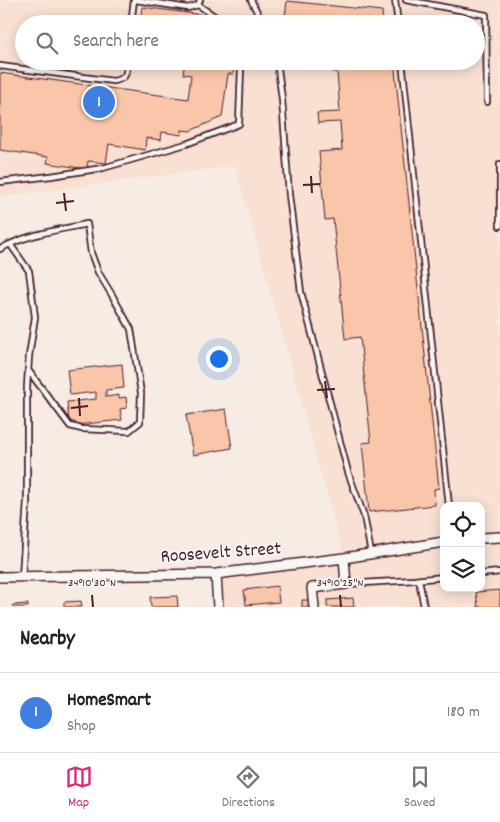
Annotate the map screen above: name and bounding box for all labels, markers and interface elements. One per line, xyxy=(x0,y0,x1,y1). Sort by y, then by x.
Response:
search box xyxy=(15,15,485,70)
icon: search xyxy=(33,29,61,57)
text: Search here xyxy=(73,29,159,56)
pin: 1 xyxy=(83,83,115,121)
your location xyxy=(206,346,232,372)
map controls xyxy=(440,502,485,592)
button: locate xyxy=(440,502,485,547)
street label: Roosevelt Street xyxy=(160,536,282,572)
button: layers xyxy=(440,547,485,592)
text: 34°10'30"N xyxy=(68,575,116,592)
text: 34°10'25"N xyxy=(317,575,363,592)
text: Nearby xyxy=(20,625,75,655)
text: HomeSmart xyxy=(67,688,151,715)
text: 1 xyxy=(34,701,38,724)
text: 180 m xyxy=(447,701,480,724)
text: Shop xyxy=(67,715,96,738)
tab: Map xyxy=(65,763,93,813)
tab: Directions xyxy=(222,763,275,813)
tab: Saved xyxy=(404,763,435,813)

